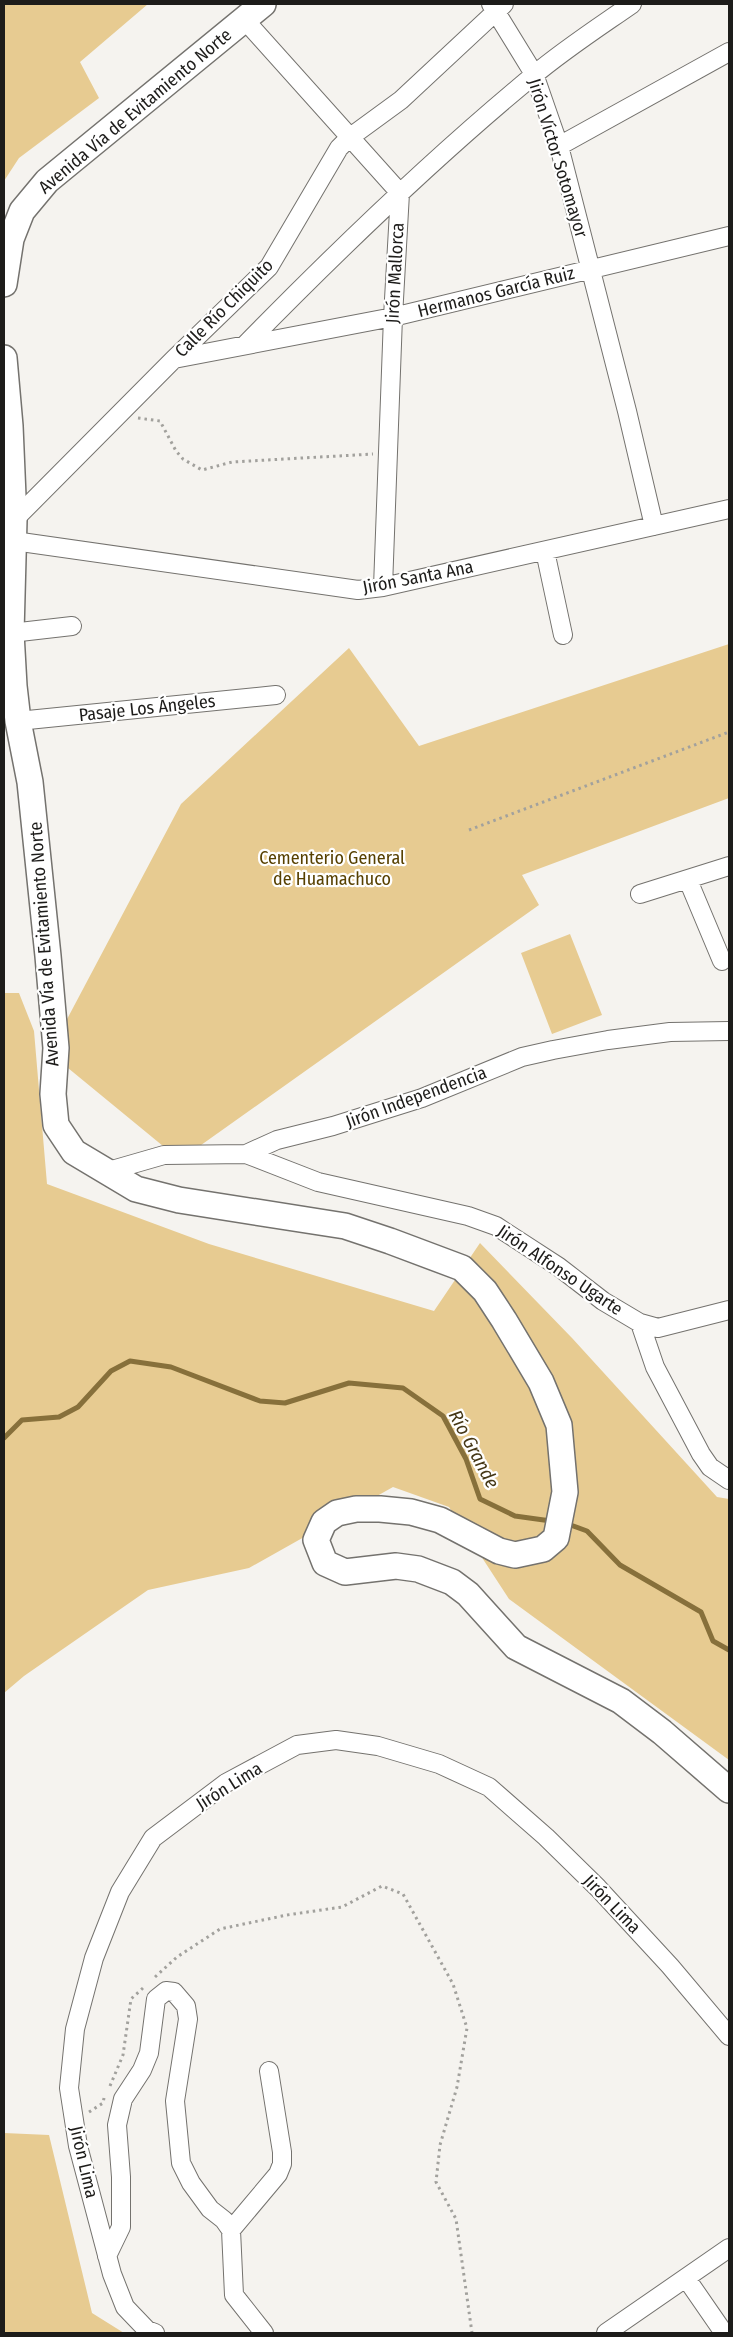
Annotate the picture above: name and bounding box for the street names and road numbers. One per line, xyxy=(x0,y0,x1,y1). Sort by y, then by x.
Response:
street label: Avenida Vía de Evitamiento Norte xyxy=(34,24,236,198)
street label: Jirón Víctor Sotomayor xyxy=(523,76,593,241)
street label: Jirón Mallorca xyxy=(381,222,409,324)
street label: Calle Río Chiquito xyxy=(170,254,278,362)
street label: Hermanos García Ruiz xyxy=(415,262,577,322)
street label: Jirón Santa Ana xyxy=(361,555,475,599)
street label: Pasaje Los Ángeles xyxy=(77,689,217,726)
street label: Avenida Vía de Evitamiento Norte xyxy=(24,821,64,1067)
street label: Jirón Independencia xyxy=(343,1061,490,1133)
street label: Jirón Alfonso Ugarte xyxy=(493,1220,627,1320)
street label: Jirón Lima xyxy=(192,1757,266,1815)
street label: Jirón Lima xyxy=(579,1870,646,1938)
street label: Jirón Lima xyxy=(65,2124,103,2200)

